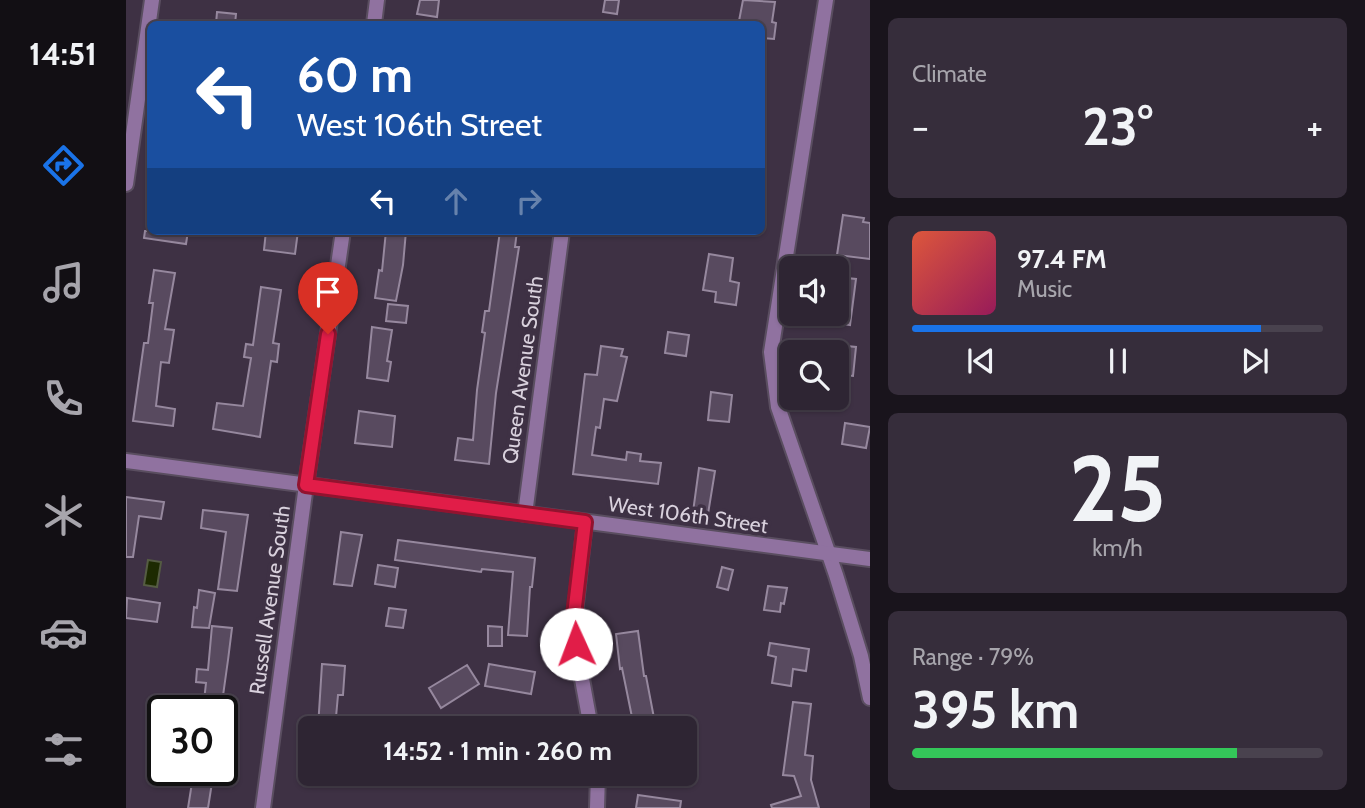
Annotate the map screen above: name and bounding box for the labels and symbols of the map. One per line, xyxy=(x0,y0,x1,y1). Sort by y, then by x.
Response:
pin xyxy=(298,262,358,334)
street label: Queen Avenue South xyxy=(497,274,548,466)
street label: West 106th Street xyxy=(607,491,769,538)
street label: Russell Avenue South xyxy=(244,504,295,696)
position arrow xyxy=(539,607,613,681)
speed limit sign: 30 xyxy=(147,695,238,786)

